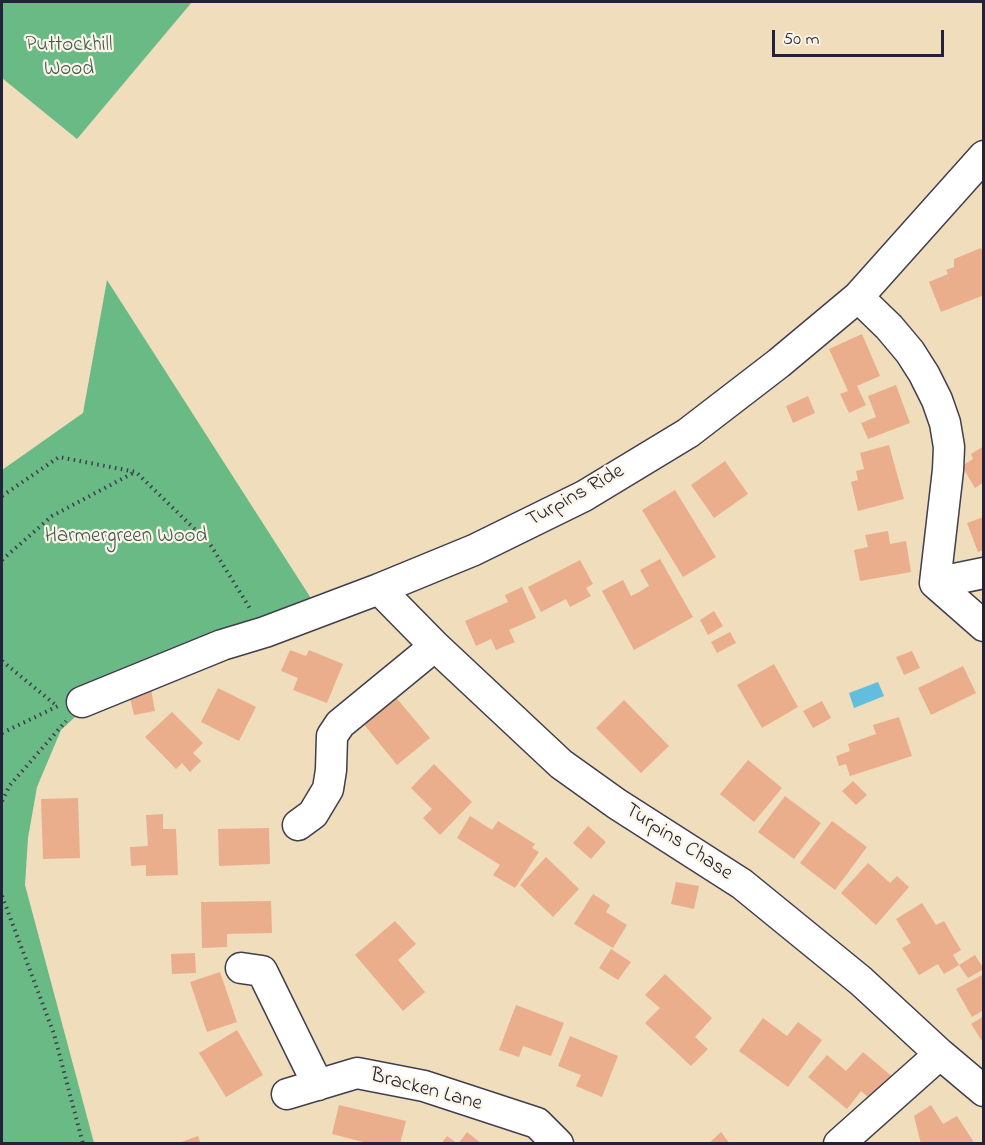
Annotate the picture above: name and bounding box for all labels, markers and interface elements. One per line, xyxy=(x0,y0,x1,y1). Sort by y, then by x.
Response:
scale bar xyxy=(775,18,948,56)
text: 50 m xyxy=(783,27,820,53)
park label: Puttockhill Wood xyxy=(25,34,113,84)
street label: Turpins Ride xyxy=(523,460,629,534)
park label: Harmergreen Wood xyxy=(45,525,207,551)
street label: Turpins Chase xyxy=(619,799,737,887)
street label: Bracken Lane xyxy=(367,1064,485,1118)

